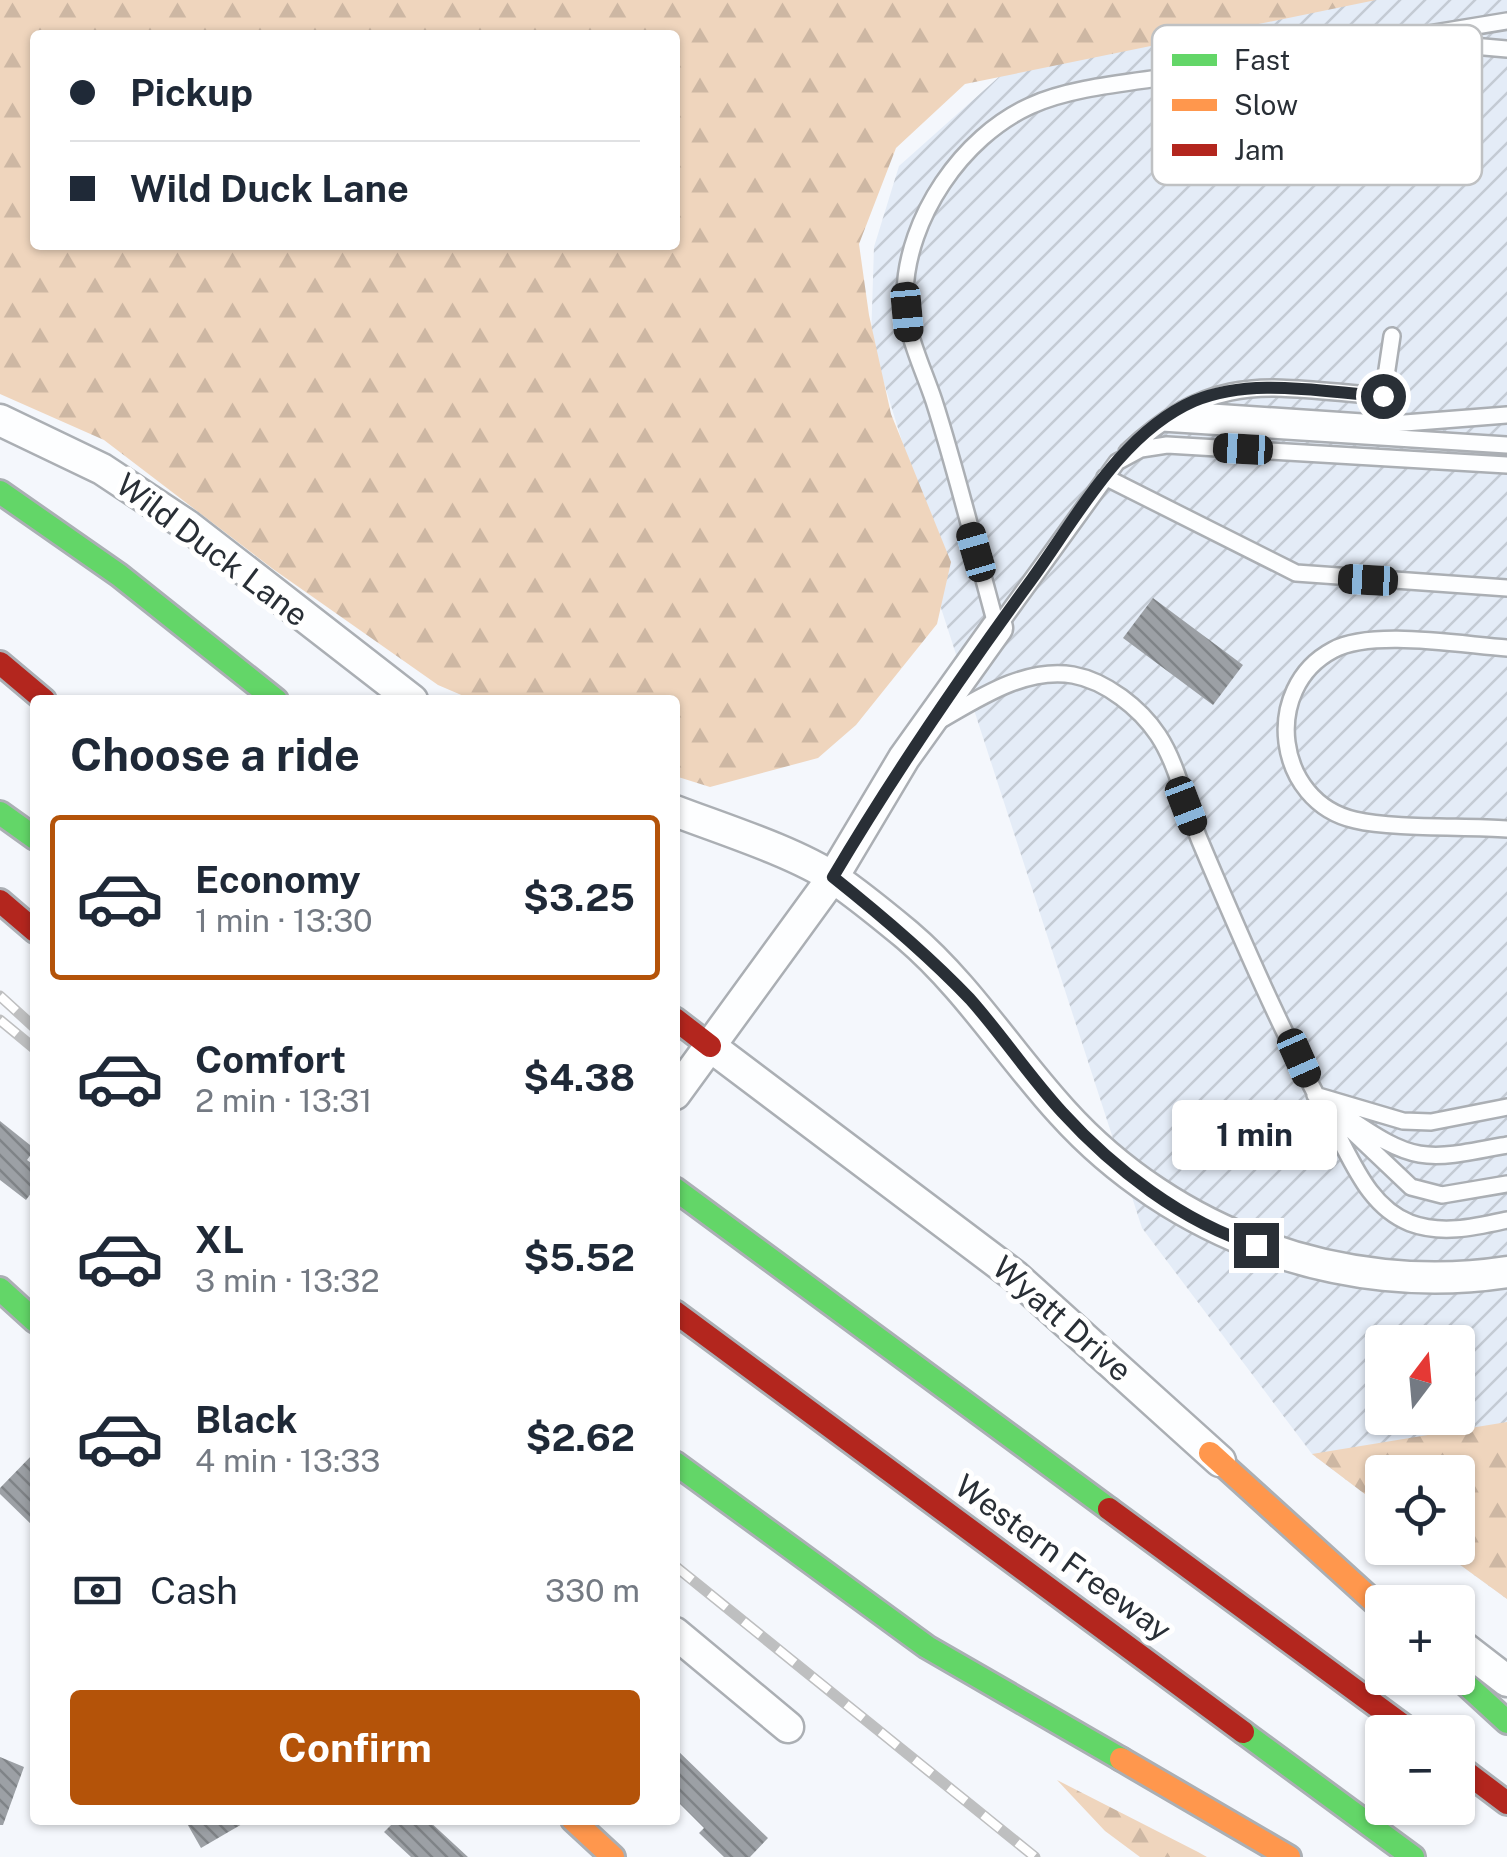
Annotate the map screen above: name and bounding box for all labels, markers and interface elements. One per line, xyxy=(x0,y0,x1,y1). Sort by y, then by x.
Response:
legend xyxy=(1152,25,1482,185)
text: Fast xyxy=(1234,43,1290,76)
text: Pickup xyxy=(130,70,253,115)
text: Slow xyxy=(1234,88,1298,121)
text: Jam xyxy=(1234,133,1285,166)
text: Wild Duck Lane xyxy=(130,166,409,211)
car xyxy=(889,281,925,343)
route start xyxy=(1361,374,1406,419)
car xyxy=(1212,432,1274,466)
street label: Wild Duck Lane xyxy=(109,466,315,634)
car xyxy=(953,519,999,585)
car xyxy=(1337,563,1399,597)
text: Choose a ride xyxy=(70,728,360,781)
car xyxy=(1161,773,1211,839)
icon: car xyxy=(75,853,165,943)
text: Economy xyxy=(195,857,361,902)
text: $3.25 xyxy=(523,875,635,920)
text: 1 min · 13:30 xyxy=(195,902,373,939)
car xyxy=(1273,1024,1325,1092)
icon: car xyxy=(75,1033,165,1123)
text: Comfort xyxy=(195,1037,346,1082)
text: $4.38 xyxy=(523,1055,635,1100)
text: 2 min · 13:31 xyxy=(195,1082,372,1119)
callout: 1 min xyxy=(1174,1100,1338,1170)
text: 1 min xyxy=(1216,1116,1293,1153)
icon: car xyxy=(75,1213,165,1303)
text: XL xyxy=(195,1217,244,1262)
route end xyxy=(1234,1223,1279,1268)
text: $5.52 xyxy=(523,1235,635,1280)
street label: Wyatt Drive xyxy=(985,1248,1139,1389)
text: 3 min · 13:32 xyxy=(195,1262,380,1299)
north arrow xyxy=(1365,1325,1475,1435)
map controls xyxy=(1365,1325,1475,1825)
icon: car xyxy=(75,1393,165,1483)
text: Black xyxy=(195,1397,298,1442)
text: $2.62 xyxy=(526,1415,635,1460)
text: 4 min · 13:33 xyxy=(195,1442,380,1479)
button: locate xyxy=(1365,1455,1475,1565)
street label: Western Freeway xyxy=(948,1467,1179,1648)
icon: cash xyxy=(70,1563,125,1618)
text: Cash xyxy=(150,1568,238,1613)
text: 330 m xyxy=(545,1572,640,1609)
button: + xyxy=(1365,1585,1475,1695)
button: Confirm xyxy=(70,1690,640,1805)
button: − xyxy=(1365,1715,1475,1825)

